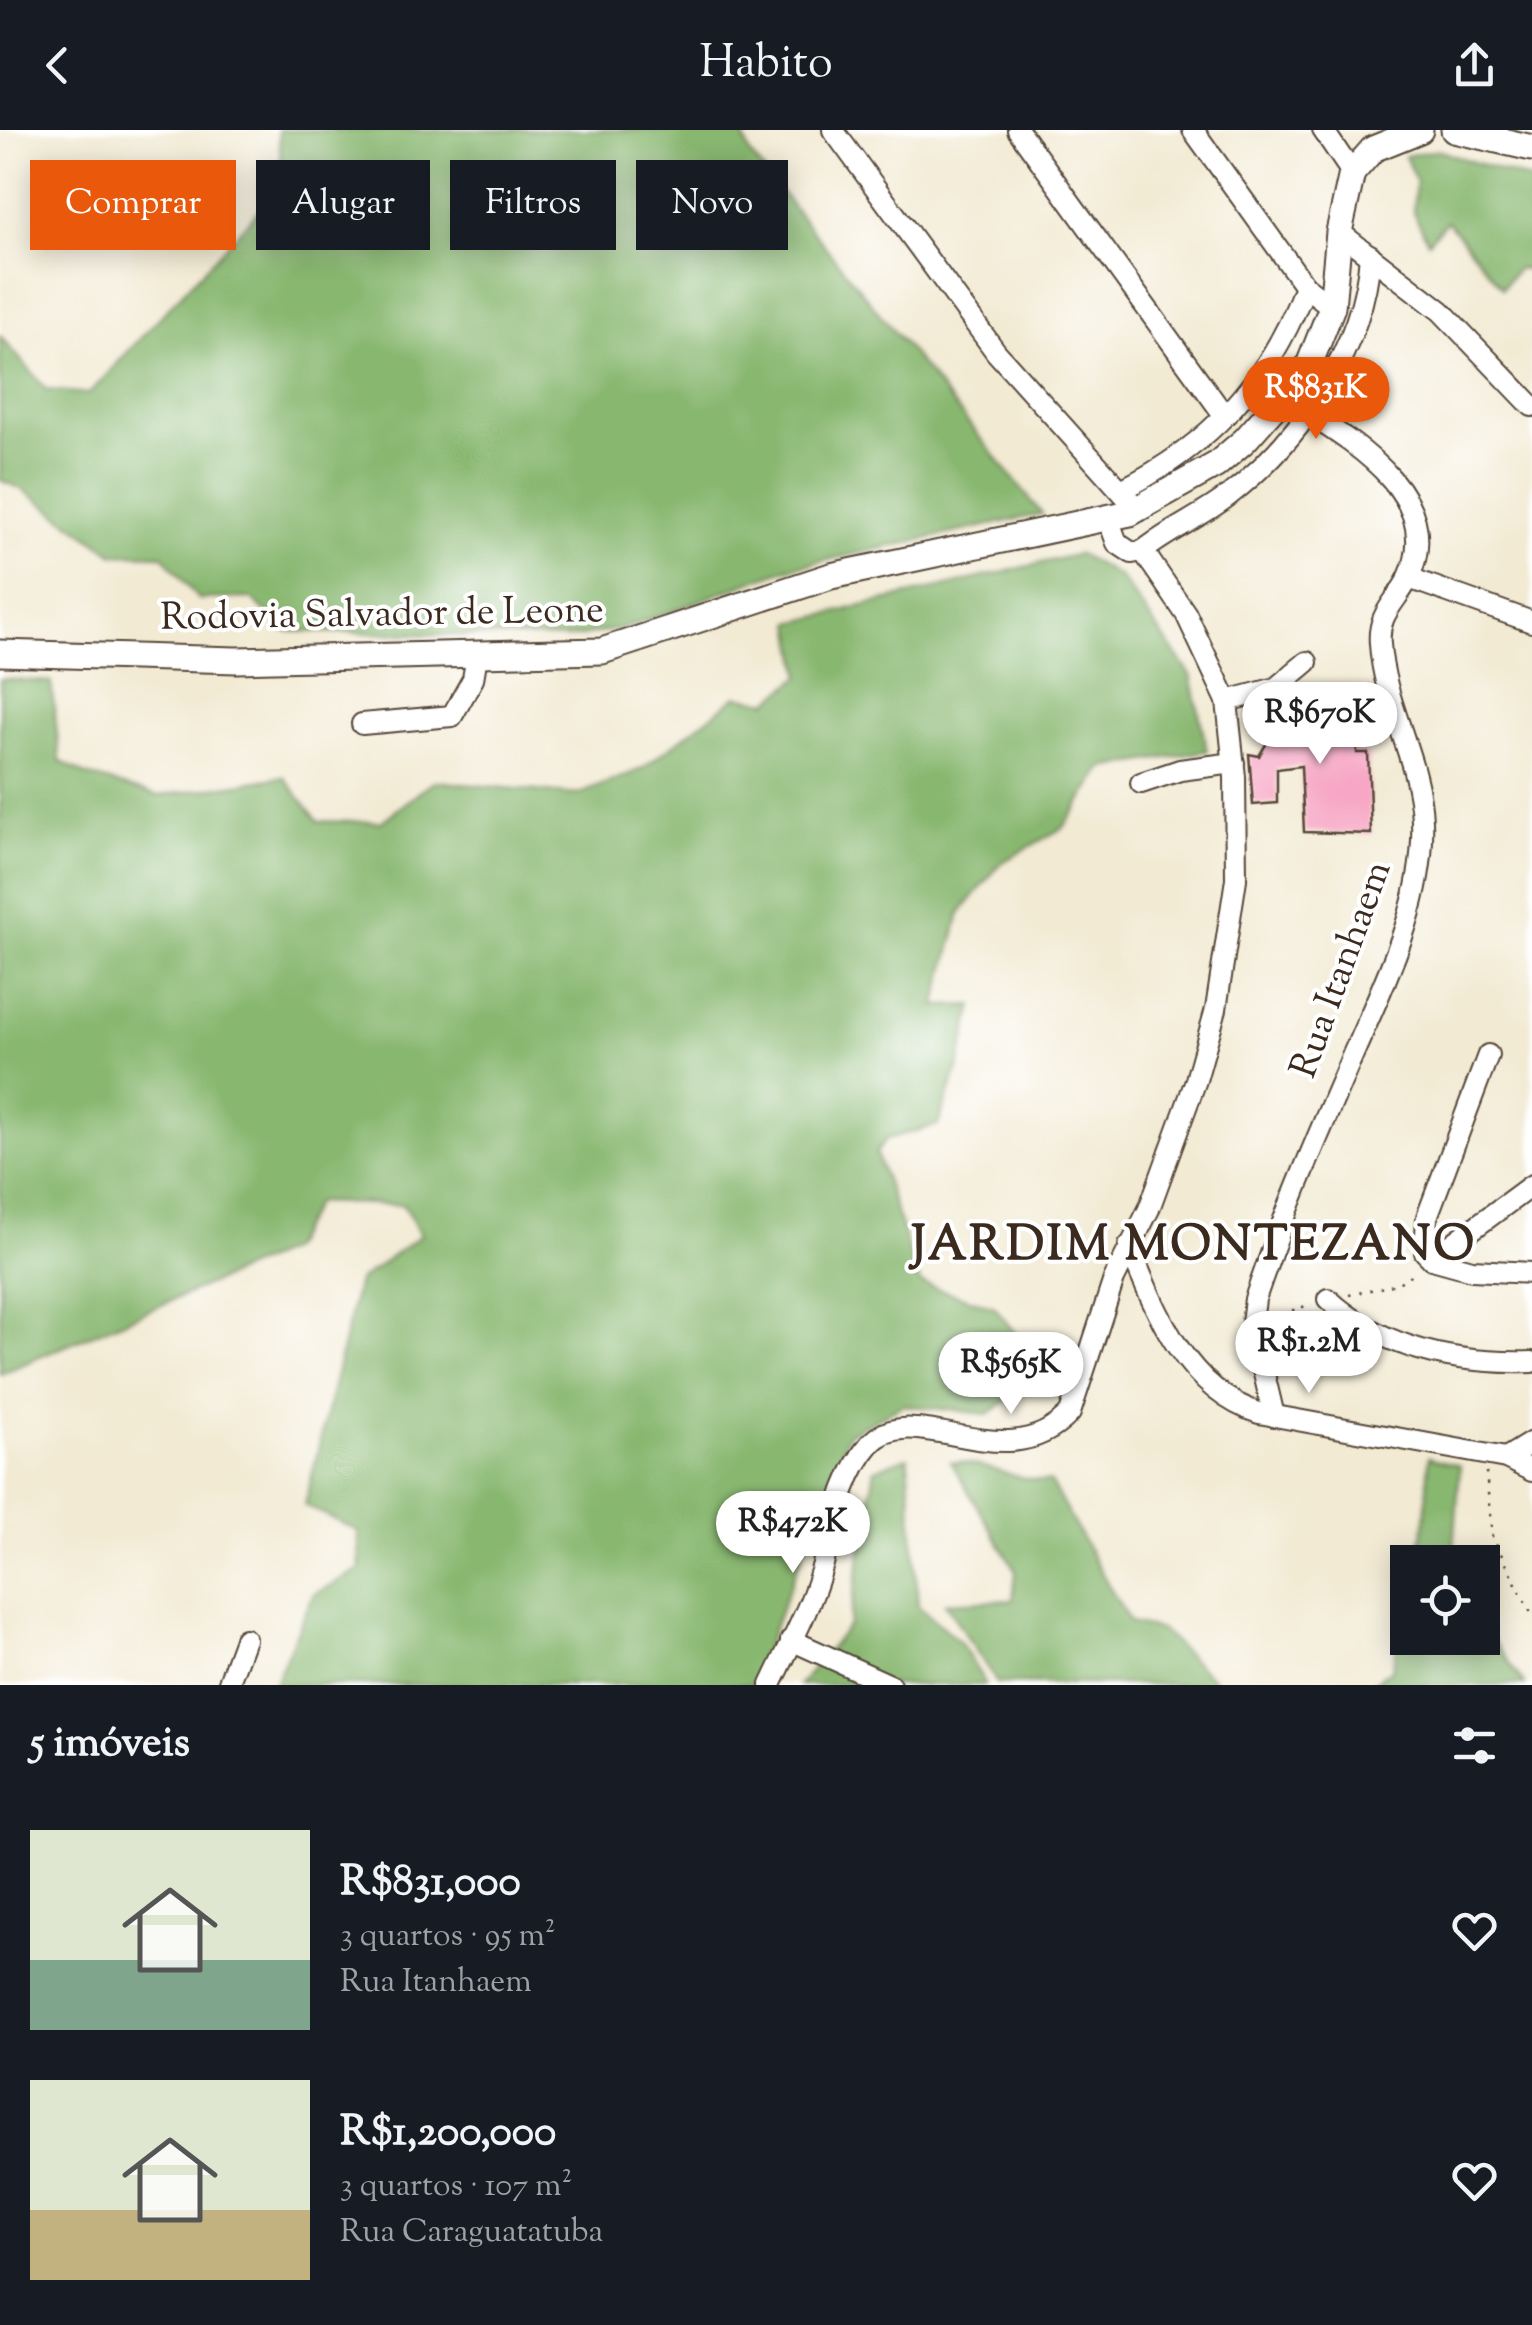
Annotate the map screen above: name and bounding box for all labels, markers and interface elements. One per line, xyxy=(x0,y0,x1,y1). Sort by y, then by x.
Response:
text: Habito xyxy=(699,33,833,98)
icon: back xyxy=(30,38,85,93)
icon: share xyxy=(1447,38,1502,93)
chip: Comprar xyxy=(30,160,236,250)
chip: Alugar xyxy=(256,160,430,250)
chip: Filtros xyxy=(450,160,616,250)
chip: Novo xyxy=(636,160,788,250)
pin: R$831K xyxy=(1235,357,1397,442)
text: R$831K xyxy=(1264,366,1368,412)
street label: Rodovia Salvador de Leone xyxy=(160,585,604,647)
pin: R$670K xyxy=(1239,682,1401,767)
text: R$670K xyxy=(1264,691,1376,737)
street label: Rua Itanhaem xyxy=(1279,854,1407,1086)
district label: JARDIM MONTEZANO xyxy=(908,1213,1477,1282)
pin: R$1.2M xyxy=(1228,1311,1390,1396)
text: R$1.2M xyxy=(1257,1320,1361,1366)
pin: R$565K xyxy=(930,1332,1092,1417)
text: R$565K xyxy=(961,1341,1062,1387)
pin: R$472K xyxy=(712,1491,874,1576)
text: R$472K xyxy=(738,1500,848,1546)
map controls xyxy=(1390,1545,1500,1655)
button: locate xyxy=(1390,1545,1500,1655)
text: 5 imóveis xyxy=(30,1715,190,1775)
icon: filters xyxy=(1447,1718,1502,1773)
text: R$831,000 xyxy=(340,1854,521,1914)
icon: home xyxy=(110,1870,230,1990)
icon: heart xyxy=(1447,1903,1502,1958)
text: 3 quartos · 95 m² xyxy=(340,1914,556,1960)
text: Rua Itanhaem xyxy=(340,1960,532,2006)
text: R$1,200,000 xyxy=(340,2104,556,2164)
icon: home xyxy=(110,2120,230,2240)
icon: heart xyxy=(1447,2153,1502,2208)
text: 3 quartos · 107 m² xyxy=(340,2164,572,2210)
text: Rua Caraguatatuba xyxy=(340,2210,603,2256)

